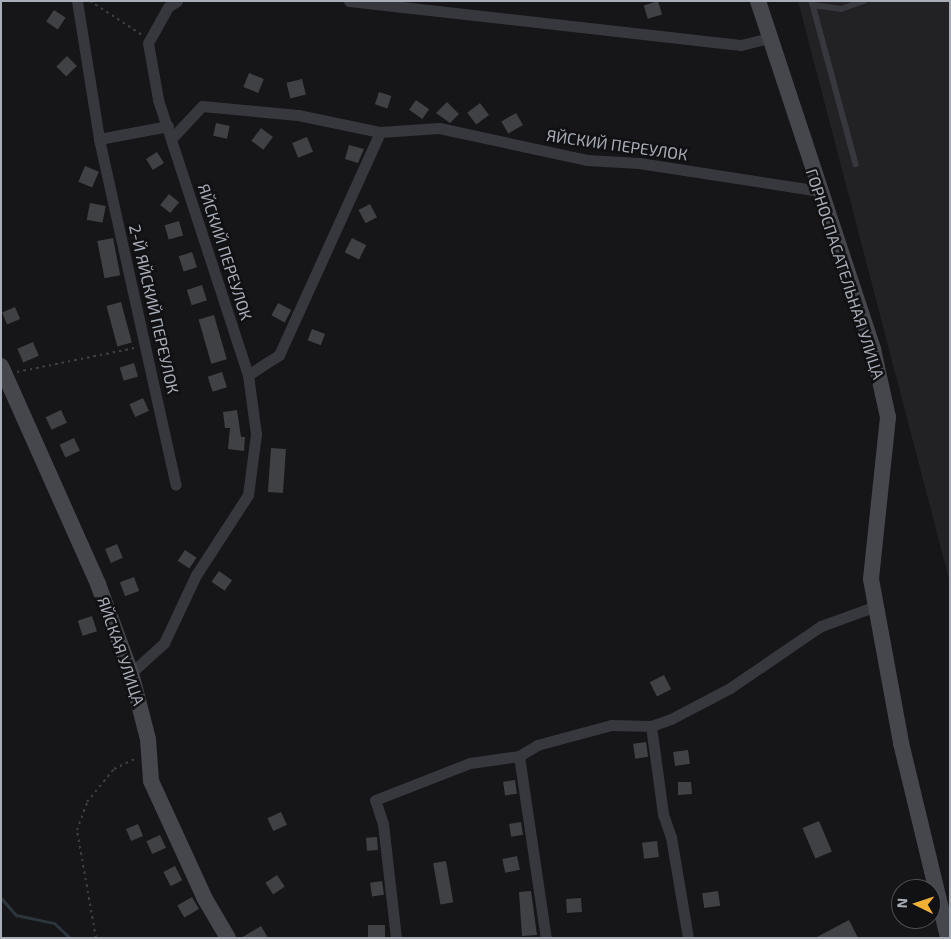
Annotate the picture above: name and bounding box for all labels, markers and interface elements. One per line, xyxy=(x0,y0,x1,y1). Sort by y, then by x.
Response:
street label: ЯЙСКИЙ ПЕРЕУЛОК xyxy=(545,126,689,164)
street label: ГОРНОСПАСАТЕЛЬНАЯ УЛИЦА xyxy=(802,166,888,382)
street label: ЯЙСКИЙ ПЕРЕУЛОК xyxy=(194,181,256,323)
street label: 2-Й ЯЙСКИЙ ПЕРЕУЛОК xyxy=(125,222,183,396)
street label: ЯЙСКАЯ УЛИЦА xyxy=(93,594,149,708)
north arrow xyxy=(891,879,941,929)
text: N xyxy=(893,897,910,909)

